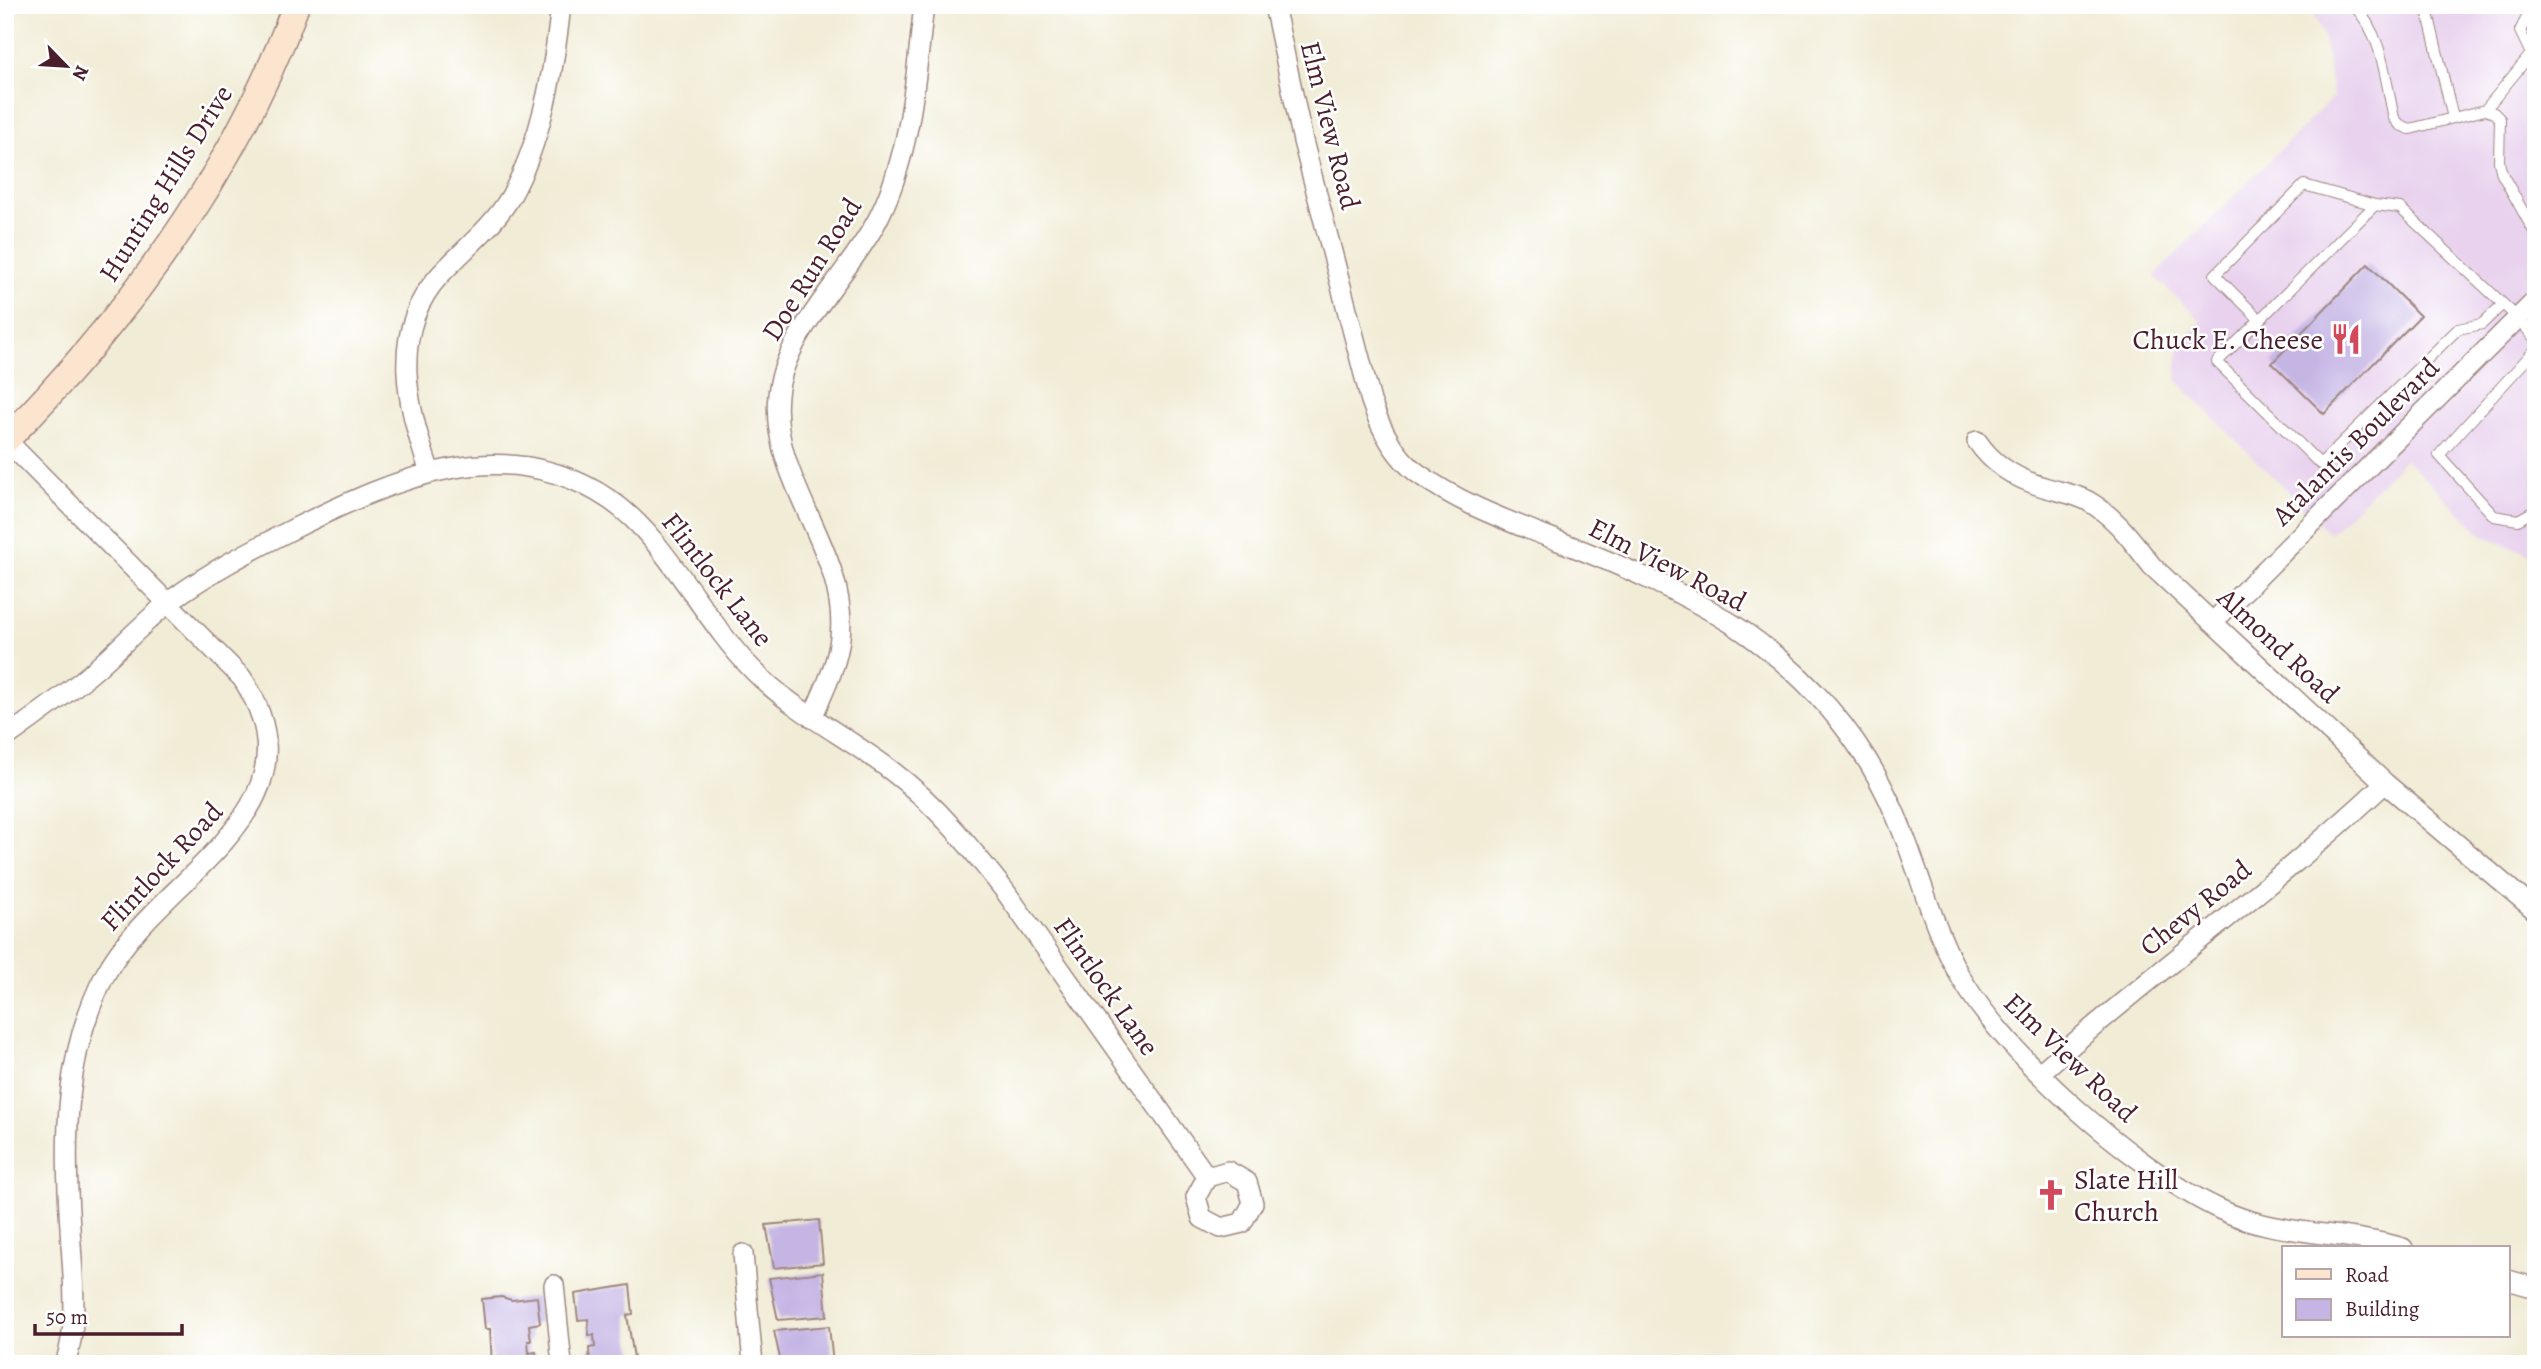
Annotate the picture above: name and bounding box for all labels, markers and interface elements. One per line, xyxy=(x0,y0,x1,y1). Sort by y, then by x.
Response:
north arrow xyxy=(32,32,102,102)
street label: Elm View Road xyxy=(1291,37,1370,214)
text: N xyxy=(66,61,95,85)
street label: Hunting Hills Drive xyxy=(90,78,242,289)
street label: Doe Run Road xyxy=(753,190,871,348)
place label: Chuck E. Cheese xyxy=(2133,321,2323,359)
restaurant icon: Chuck E. Cheese xyxy=(2329,322,2363,356)
street label: Atalantis Boulevard xyxy=(2263,349,2449,535)
street label: Flintlock Lane xyxy=(653,505,782,655)
street label: Elm View Road xyxy=(1582,509,1754,621)
street label: Almond Road xyxy=(2208,579,2348,713)
street label: Flintlock Road xyxy=(92,793,232,940)
street label: Chevy Road xyxy=(2132,850,2260,965)
street label: Flintlock Lane xyxy=(1044,910,1168,1063)
street label: Elm View Road xyxy=(1995,984,2146,1132)
place label: Slate Hill Church xyxy=(2074,1161,2178,1231)
church icon: Slate Hill Church xyxy=(2034,1178,2068,1212)
legend xyxy=(2282,1246,2510,1338)
text: Road xyxy=(2345,1261,2389,1289)
scale bar xyxy=(35,1292,182,1336)
text: Building xyxy=(2345,1295,2420,1323)
text: 50 m xyxy=(46,1303,88,1331)

